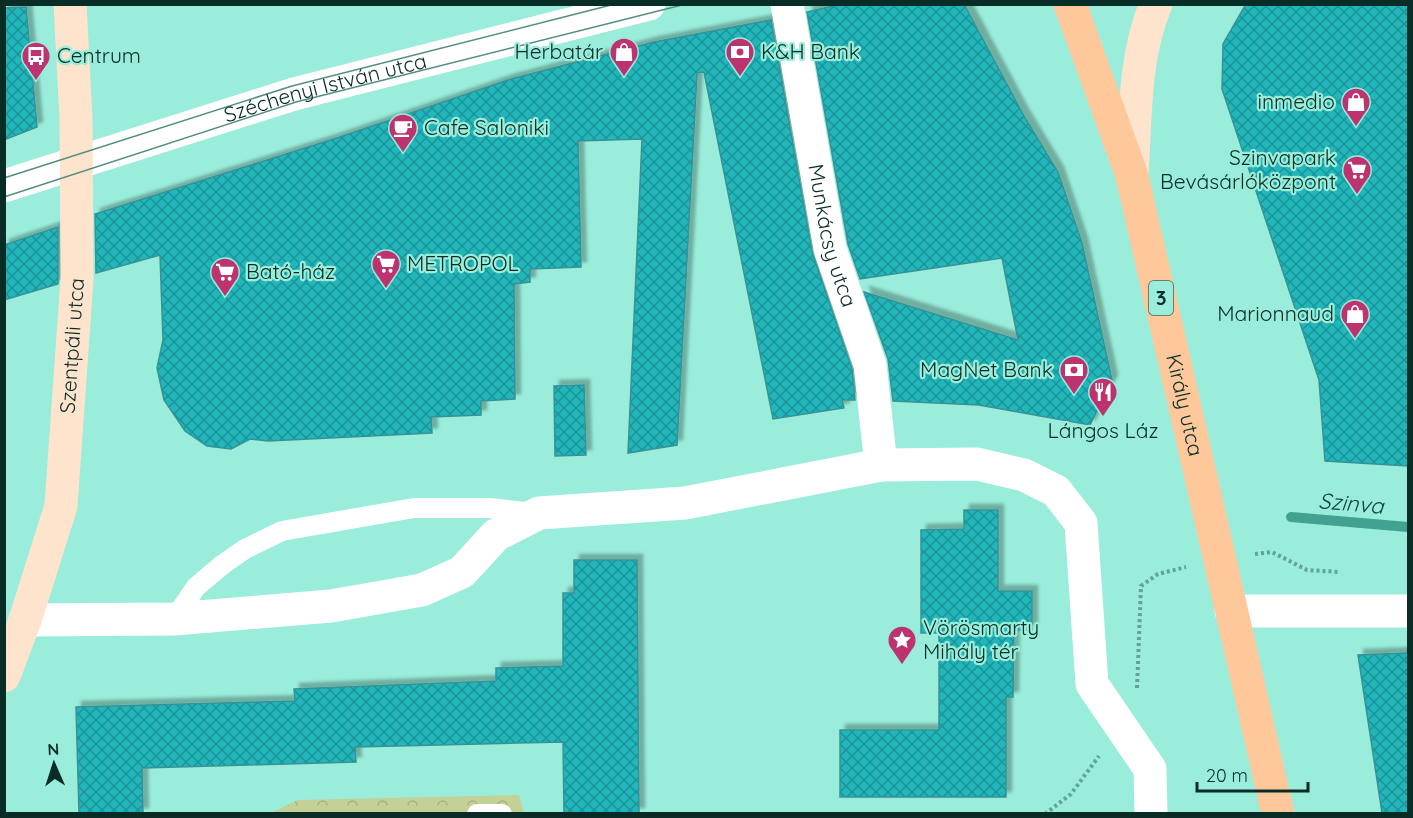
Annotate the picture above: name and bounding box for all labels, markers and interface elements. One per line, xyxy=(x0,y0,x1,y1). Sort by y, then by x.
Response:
shop icon: Herbatár xyxy=(608,36,640,78)
bank icon: K&H Bank xyxy=(724,36,756,78)
place label: Herbatár xyxy=(515,38,603,64)
place label: K&H Bank xyxy=(761,38,860,64)
bus stop icon: Centrum xyxy=(20,40,52,82)
place label: Centrum xyxy=(57,42,141,68)
street label: Széchenyi István utca xyxy=(220,47,429,127)
shop icon: inmedio xyxy=(1340,86,1372,128)
place label: inmedio xyxy=(1257,88,1335,114)
cafe icon: Cafe Saloniki xyxy=(387,112,419,154)
place label: Cafe Saloniki xyxy=(424,114,549,140)
place label: Szinvapark Bevásárlóközpont xyxy=(1160,144,1336,194)
supermarket icon: Szinvapark Bevásárlóközpont xyxy=(1341,154,1373,196)
street label: Munkácsy utca xyxy=(803,162,863,310)
supermarket icon: METROPOL xyxy=(370,248,402,290)
place label: METROPOL xyxy=(407,250,519,276)
supermarket icon: Bató-ház xyxy=(209,256,241,298)
place label: Bató-ház xyxy=(246,258,335,284)
street label: Szentpáli utca xyxy=(54,277,89,414)
road number: 3 xyxy=(1149,281,1173,315)
shop icon: Marionnaud xyxy=(1339,298,1371,340)
place label: Marionnaud xyxy=(1217,300,1334,326)
street label: Király utca xyxy=(1161,351,1210,459)
bank icon: MagNet Bank xyxy=(1058,354,1090,396)
place label: MagNet Bank xyxy=(920,356,1053,382)
restaurant icon: Lángos Láz xyxy=(1087,376,1119,418)
place label: Lángos Láz xyxy=(1048,417,1158,443)
water label: Szinva xyxy=(1317,486,1386,520)
place label: Vörösmarty Mihály tér xyxy=(923,614,1039,664)
place icon: Vörösmarty Mihály tér xyxy=(886,624,918,666)
north arrow xyxy=(24,734,84,794)
text: N xyxy=(47,739,60,759)
scale bar xyxy=(1197,755,1308,793)
text: 20 m xyxy=(1206,764,1248,787)

